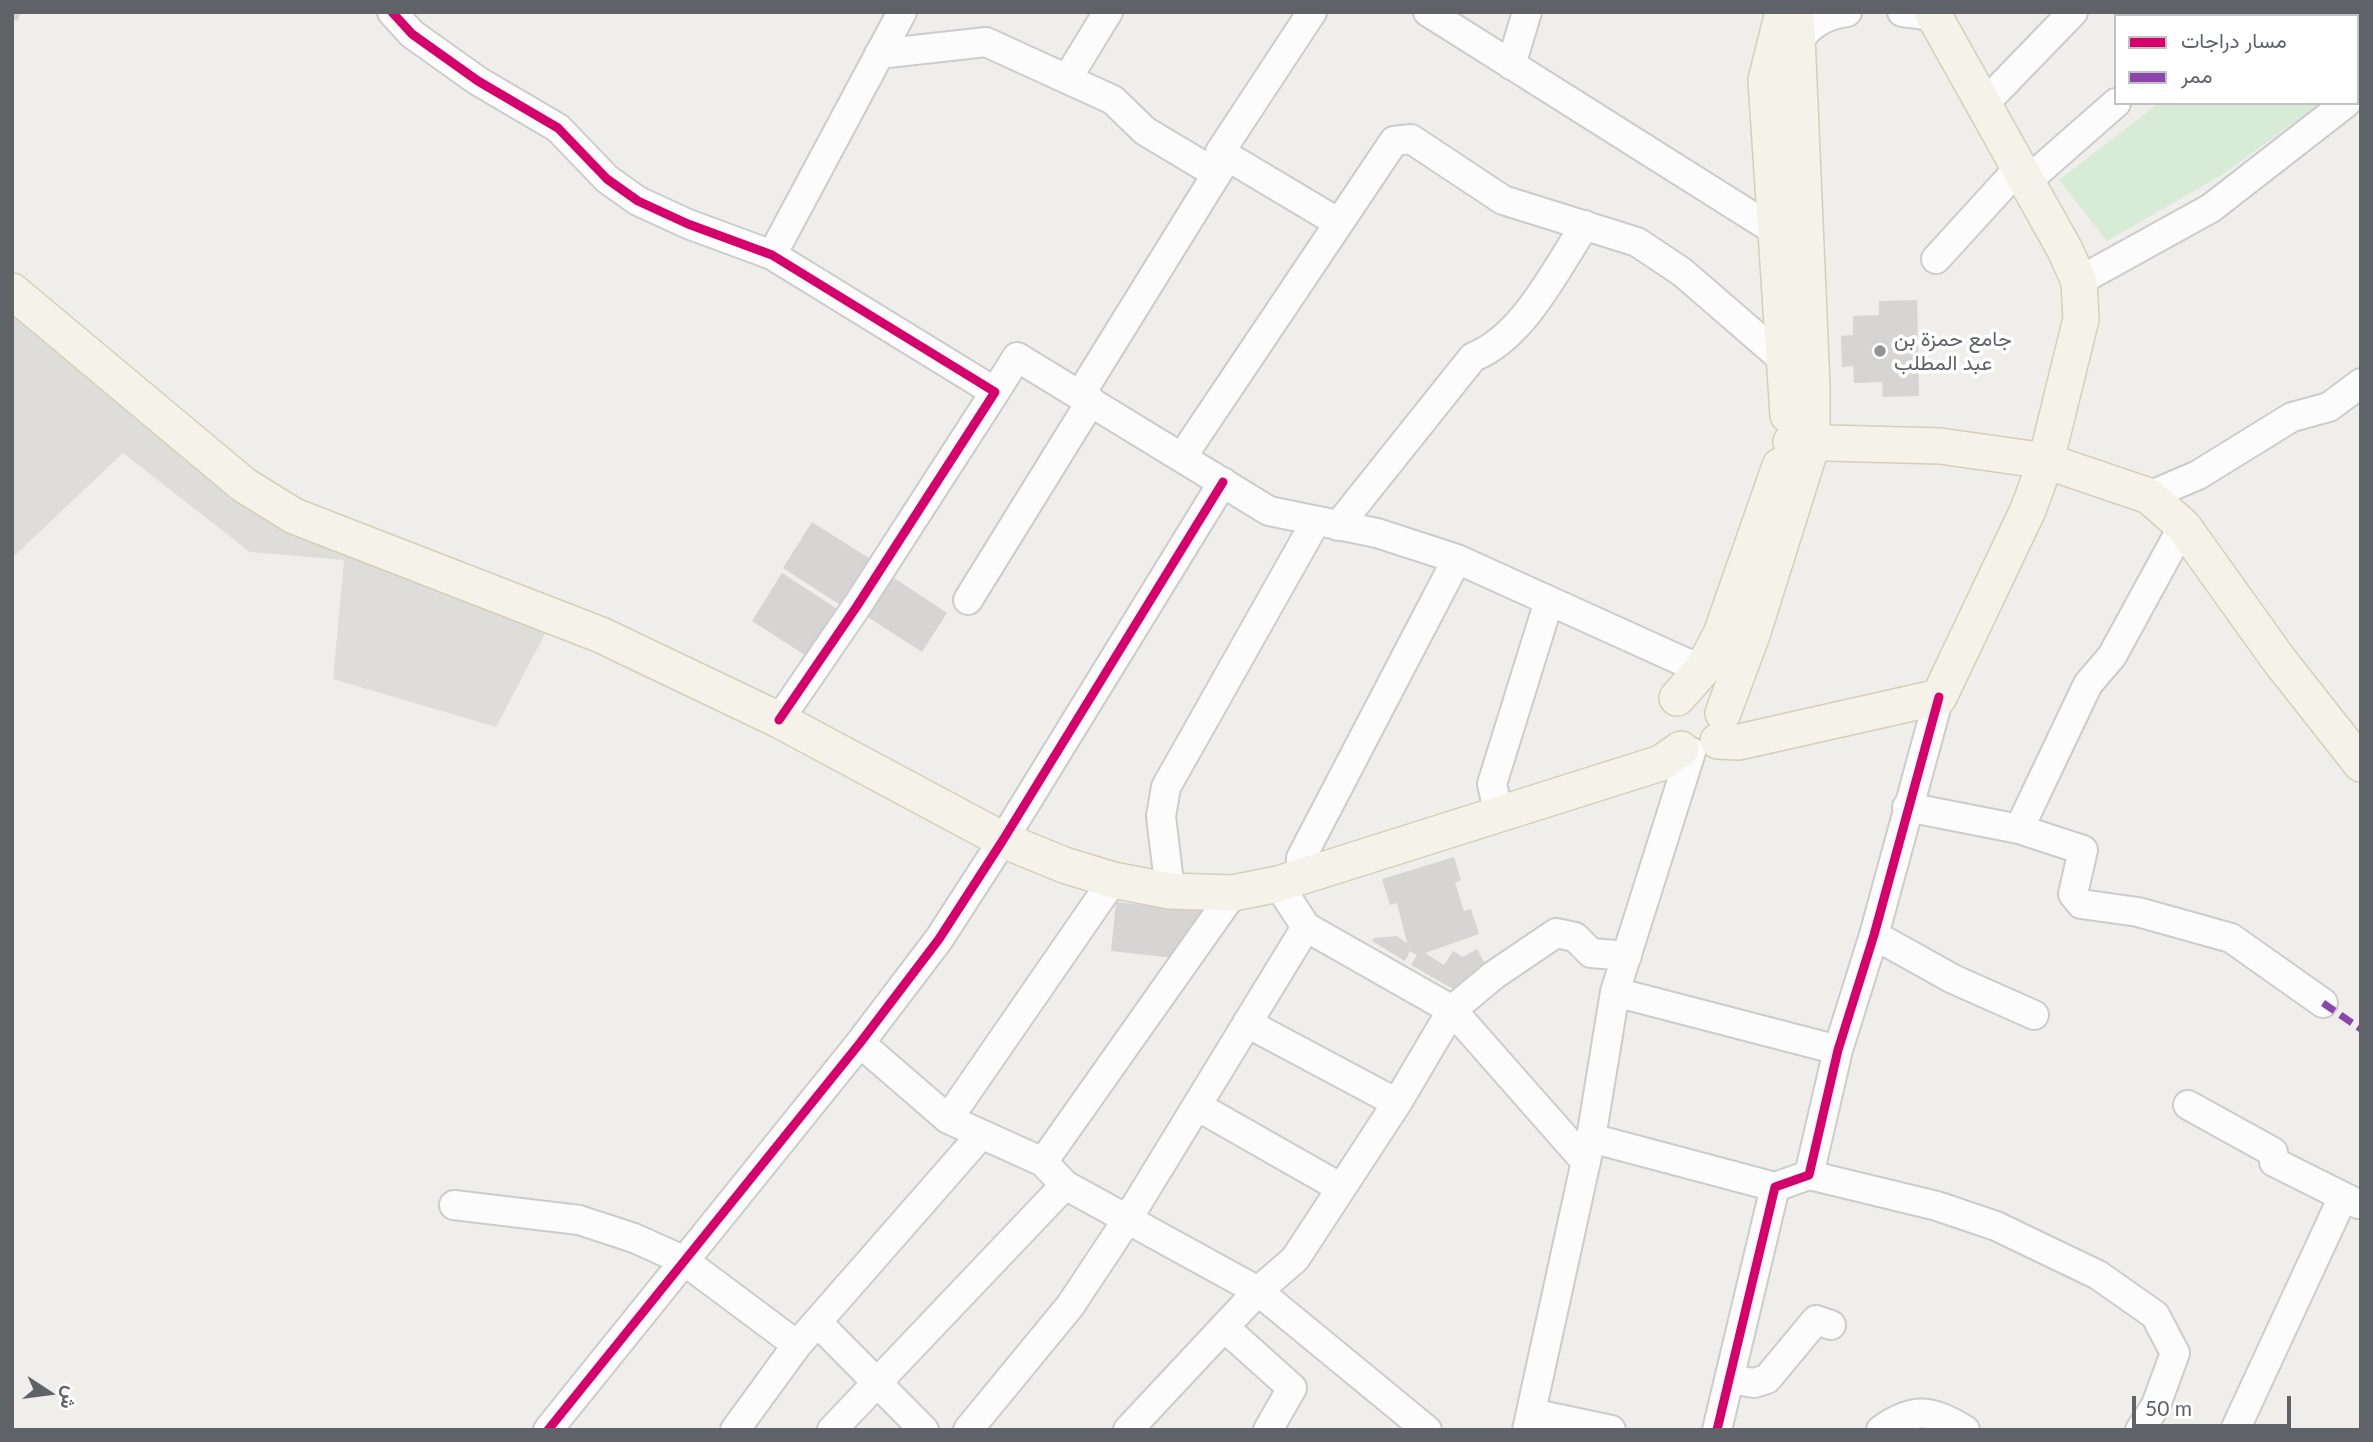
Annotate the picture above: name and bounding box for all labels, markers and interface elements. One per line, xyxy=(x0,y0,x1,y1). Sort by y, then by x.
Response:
legend xyxy=(2114,14,2359,105)
text: مسار دراجات xyxy=(2181,27,2287,52)
text: ممر xyxy=(2181,62,2212,87)
place label: جامع حمزة بن عبد المطلب xyxy=(1894,326,2012,376)
marker: جامع حمزة بن عبد المطلب xyxy=(1872,343,1888,359)
north arrow xyxy=(14,1358,84,1428)
scale bar xyxy=(2135,1382,2294,1426)
text: ش xyxy=(56,1384,84,1412)
text: 50 m xyxy=(2145,1395,2192,1420)

